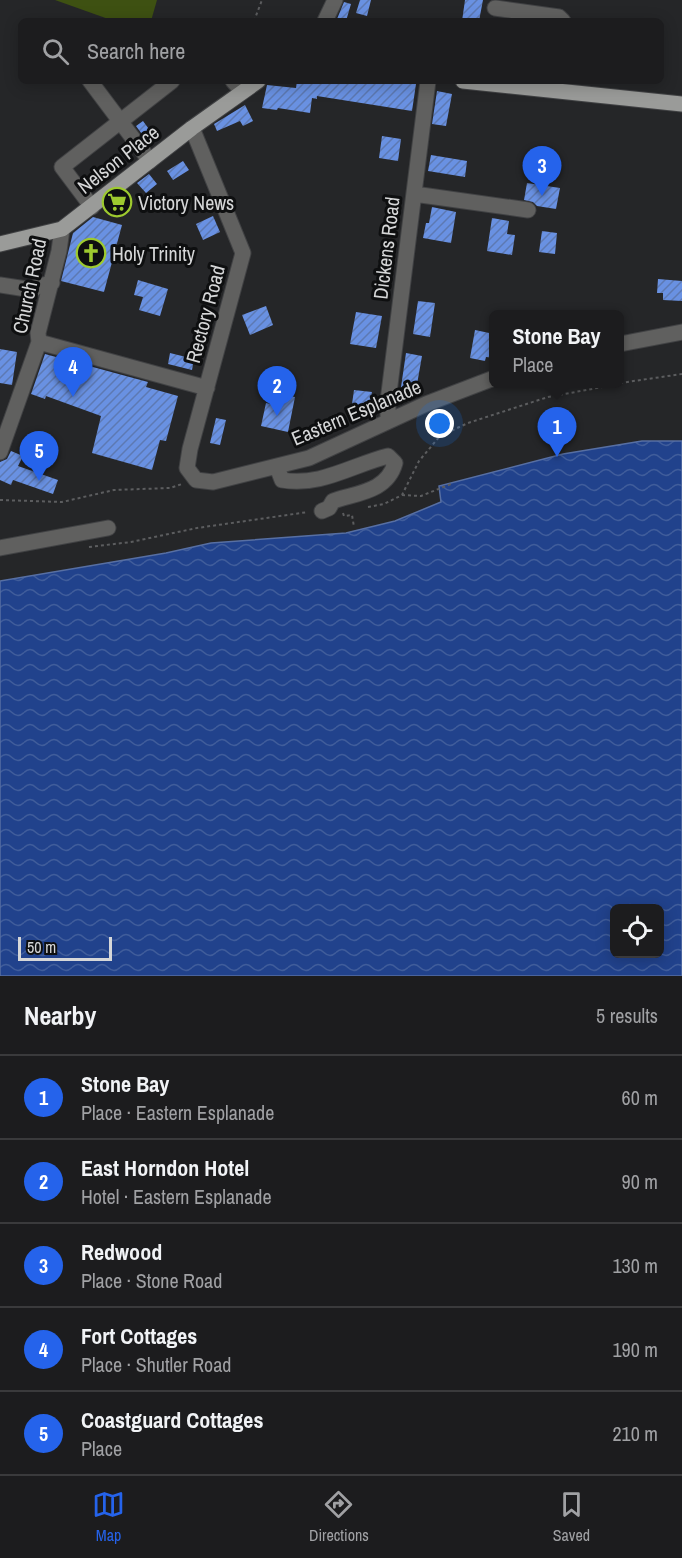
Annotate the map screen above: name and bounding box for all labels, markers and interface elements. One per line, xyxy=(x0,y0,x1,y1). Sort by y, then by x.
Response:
search box xyxy=(18,18,664,84)
icon: search xyxy=(39,35,72,68)
text: Search here xyxy=(87,36,185,66)
street label: Nelson Place xyxy=(72,119,164,199)
pin: 3 xyxy=(522,146,562,196)
supermarket icon: Victory News xyxy=(101,186,133,218)
place label: Victory News xyxy=(138,189,234,216)
street label: Dickens Road xyxy=(366,195,406,301)
street label: Church Road xyxy=(6,236,52,336)
church icon: Holy Trinity xyxy=(75,237,107,269)
place label: Holy Trinity xyxy=(112,240,196,267)
street label: Rectory Road xyxy=(179,262,231,366)
popup xyxy=(489,310,624,388)
text: Stone Bay xyxy=(512,321,601,351)
pin: 4 xyxy=(54,348,92,397)
text: Place xyxy=(512,351,553,378)
pin: 2 xyxy=(258,366,296,416)
street label: Eastern Esplanade xyxy=(287,372,425,452)
pin: 1 xyxy=(538,408,576,457)
your location xyxy=(425,409,454,438)
pin: 5 xyxy=(20,432,58,481)
map controls xyxy=(610,904,664,958)
button: locate xyxy=(610,904,664,958)
scale bar xyxy=(18,934,112,962)
text: 50 m xyxy=(27,936,56,958)
text: Nearby xyxy=(24,998,96,1033)
text: 5 results xyxy=(596,1002,658,1029)
text: Stone Bay xyxy=(81,1069,169,1099)
text: 1 xyxy=(39,1084,48,1111)
text: 60 m xyxy=(622,1084,658,1111)
text: Place · Eastern Esplanade xyxy=(81,1099,274,1126)
text: East Horndon Hotel xyxy=(81,1153,249,1183)
text: 2 xyxy=(39,1168,48,1195)
text: 90 m xyxy=(622,1168,658,1195)
text: Hotel · Eastern Esplanade xyxy=(81,1183,272,1210)
text: Redwood xyxy=(81,1237,162,1267)
text: 3 xyxy=(39,1252,48,1279)
text: 130 m xyxy=(612,1252,658,1279)
text: Place · Stone Road xyxy=(81,1267,222,1294)
text: Fort Cottages xyxy=(81,1321,197,1351)
text: 4 xyxy=(39,1336,48,1363)
text: 190 m xyxy=(612,1336,658,1363)
text: Place · Shutler Road xyxy=(81,1351,231,1378)
text: Coastguard Cottages xyxy=(81,1405,263,1435)
text: 5 xyxy=(39,1420,48,1447)
text: 210 m xyxy=(612,1420,658,1447)
text: Place xyxy=(81,1435,122,1462)
tab: Map xyxy=(92,1488,125,1546)
tab: Directions xyxy=(309,1488,369,1546)
tab: Saved xyxy=(553,1488,590,1546)

